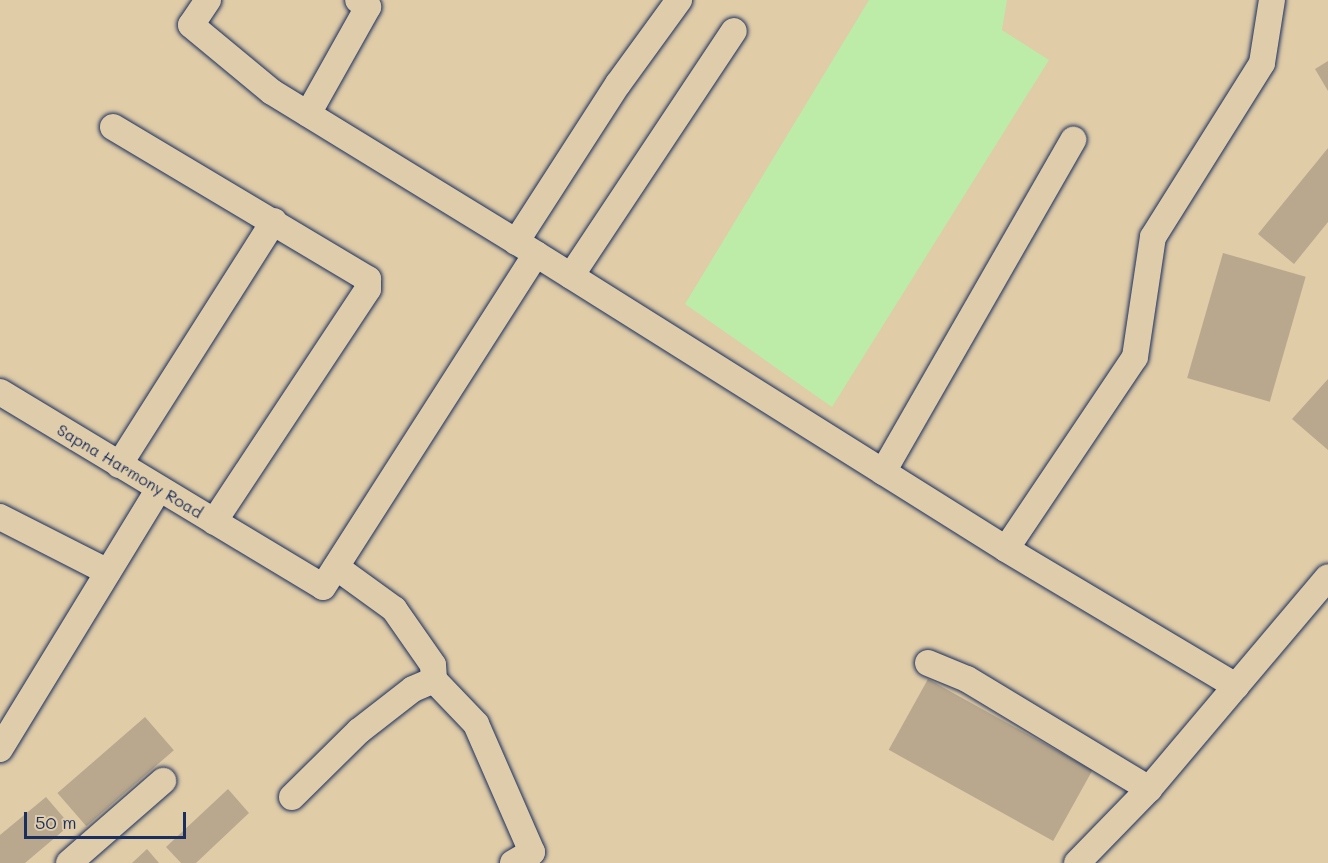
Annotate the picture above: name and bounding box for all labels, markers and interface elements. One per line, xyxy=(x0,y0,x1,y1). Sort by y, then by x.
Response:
street label: Sapna Harmony Road xyxy=(54,420,206,522)
scale bar xyxy=(27,800,189,838)
text: 50 m xyxy=(35,810,77,834)

